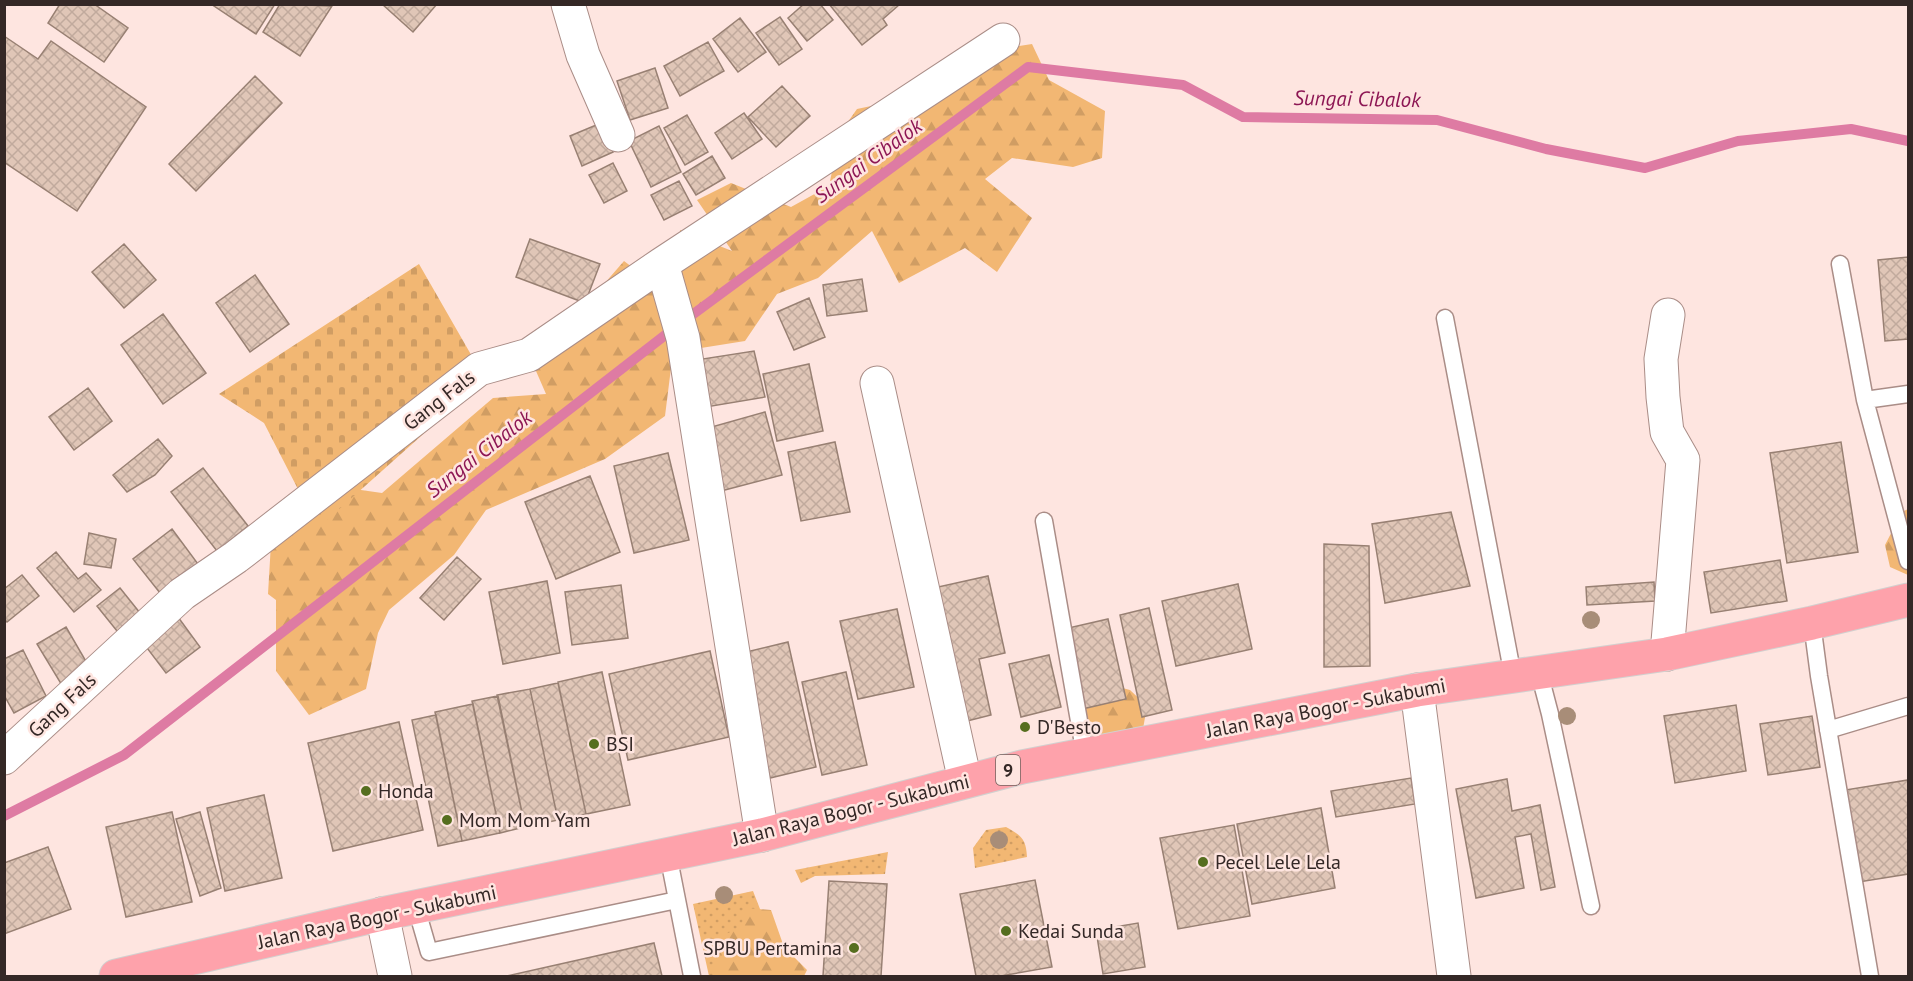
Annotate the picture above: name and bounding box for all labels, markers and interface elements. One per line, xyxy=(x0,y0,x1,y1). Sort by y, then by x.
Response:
water label: Sungai Cibalok xyxy=(1293,84,1422,113)
water label: Sungai Cibalok xyxy=(808,111,928,209)
street label: Gang Fals xyxy=(398,364,480,436)
water label: Sungai Cibalok xyxy=(420,403,538,503)
street label: Gang Fals xyxy=(23,667,101,743)
street label: Jalan Raya Bogor - Sukabumi xyxy=(1203,672,1448,744)
place label: D'Besto xyxy=(1037,714,1101,740)
marker: D'Besto xyxy=(1018,720,1032,734)
place label: BSI xyxy=(606,731,634,757)
marker: BSI xyxy=(587,737,601,751)
road number: 9 xyxy=(996,755,1020,785)
street label: Jalan Raya Bogor - Sukabumi xyxy=(729,768,972,852)
place label: Honda xyxy=(378,778,434,804)
marker: Honda xyxy=(359,784,373,798)
place label: Mom Mom Yam xyxy=(459,807,591,833)
marker: Mom Mom Yam xyxy=(440,813,454,827)
place label: Pecel Lele Lela xyxy=(1215,849,1341,875)
marker: Pecel Lele Lela xyxy=(1196,855,1210,869)
street label: Jalan Raya Bogor - Sukabumi xyxy=(254,879,499,955)
place label: Kedai Sunda xyxy=(1018,918,1124,944)
marker: Kedai Sunda xyxy=(999,924,1013,938)
place label: SPBU Pertamina xyxy=(703,935,842,961)
marker: SPBU Pertamina xyxy=(847,941,861,955)

